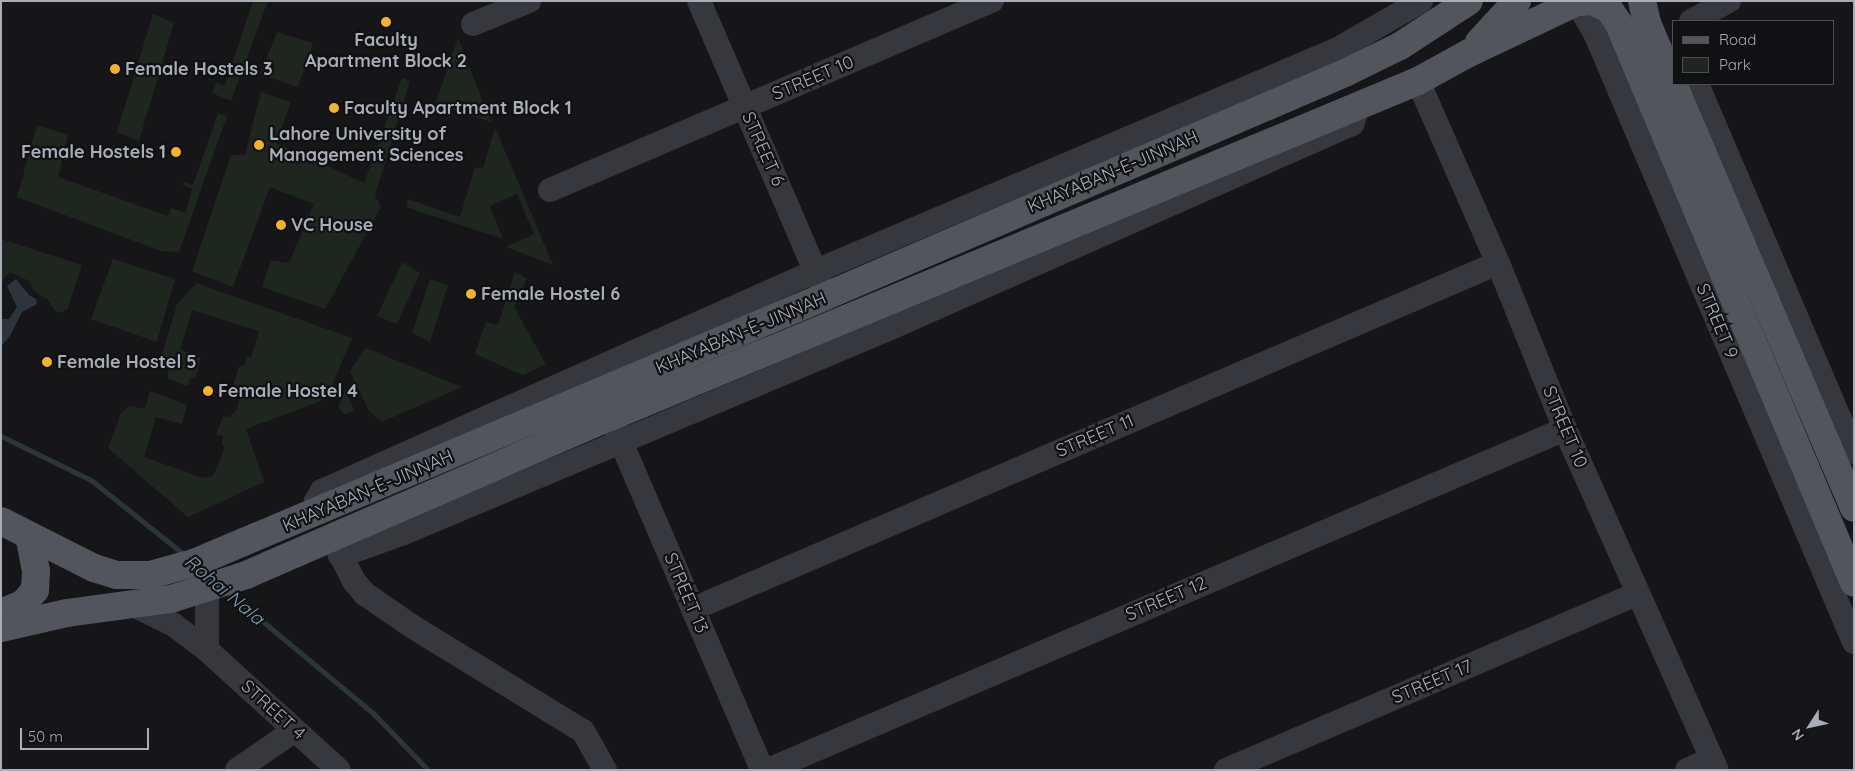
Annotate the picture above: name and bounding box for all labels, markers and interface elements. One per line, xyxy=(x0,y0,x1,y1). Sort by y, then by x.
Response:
marker: Faculty Apartment Block 2 xyxy=(380,16,392,28)
legend xyxy=(1672,20,1835,85)
place label: Faculty Apartment Block 2 xyxy=(305,30,467,72)
text: Road xyxy=(1719,30,1756,49)
street label: STREET 10 xyxy=(769,51,857,105)
text: Park xyxy=(1719,55,1751,74)
place label: Female Hostels 3 xyxy=(125,58,273,80)
marker: Female Hostels 3 xyxy=(109,63,121,75)
place label: Faculty Apartment Block 1 xyxy=(344,97,572,119)
marker: Faculty Apartment Block 1 xyxy=(328,102,340,114)
street label: STREET 6 xyxy=(737,109,789,189)
place label: Lahore University of Management Sciences xyxy=(269,124,464,166)
street label: KHAYABAN-E-JINNAH xyxy=(1024,126,1202,218)
marker: Lahore University of Management Sciences xyxy=(253,139,265,151)
place label: Female Hostels 1 xyxy=(21,141,166,163)
marker: Female Hostels 1 xyxy=(170,146,182,158)
place label: VC House xyxy=(291,214,373,236)
marker: VC House xyxy=(275,219,287,231)
street label: STREET 9 xyxy=(1692,280,1742,362)
place label: Female Hostel 6 xyxy=(481,283,620,305)
street label: KHAYABAN-E-JINNAH xyxy=(652,287,830,379)
marker: Female Hostel 6 xyxy=(465,288,477,300)
place label: Female Hostel 5 xyxy=(57,351,197,373)
marker: Female Hostel 5 xyxy=(41,356,53,368)
place label: Female Hostel 4 xyxy=(218,380,358,402)
street label: STREET 10 xyxy=(1538,383,1592,471)
marker: Female Hostel 4 xyxy=(202,385,214,397)
street label: STREET 11 xyxy=(1053,410,1137,462)
street label: KHAYABAN-E-JINNAH xyxy=(279,445,457,537)
street label: STREET 13 xyxy=(659,549,713,637)
water label: Rohai Nala xyxy=(180,550,268,630)
street label: STREET 12 xyxy=(1122,572,1210,626)
street label: STREET 17 xyxy=(1389,655,1475,709)
street label: STREET 4 xyxy=(237,676,309,744)
north arrow xyxy=(1785,701,1835,751)
scale bar xyxy=(22,718,151,750)
text: N xyxy=(1787,725,1808,744)
text: 50 m xyxy=(28,727,63,746)

